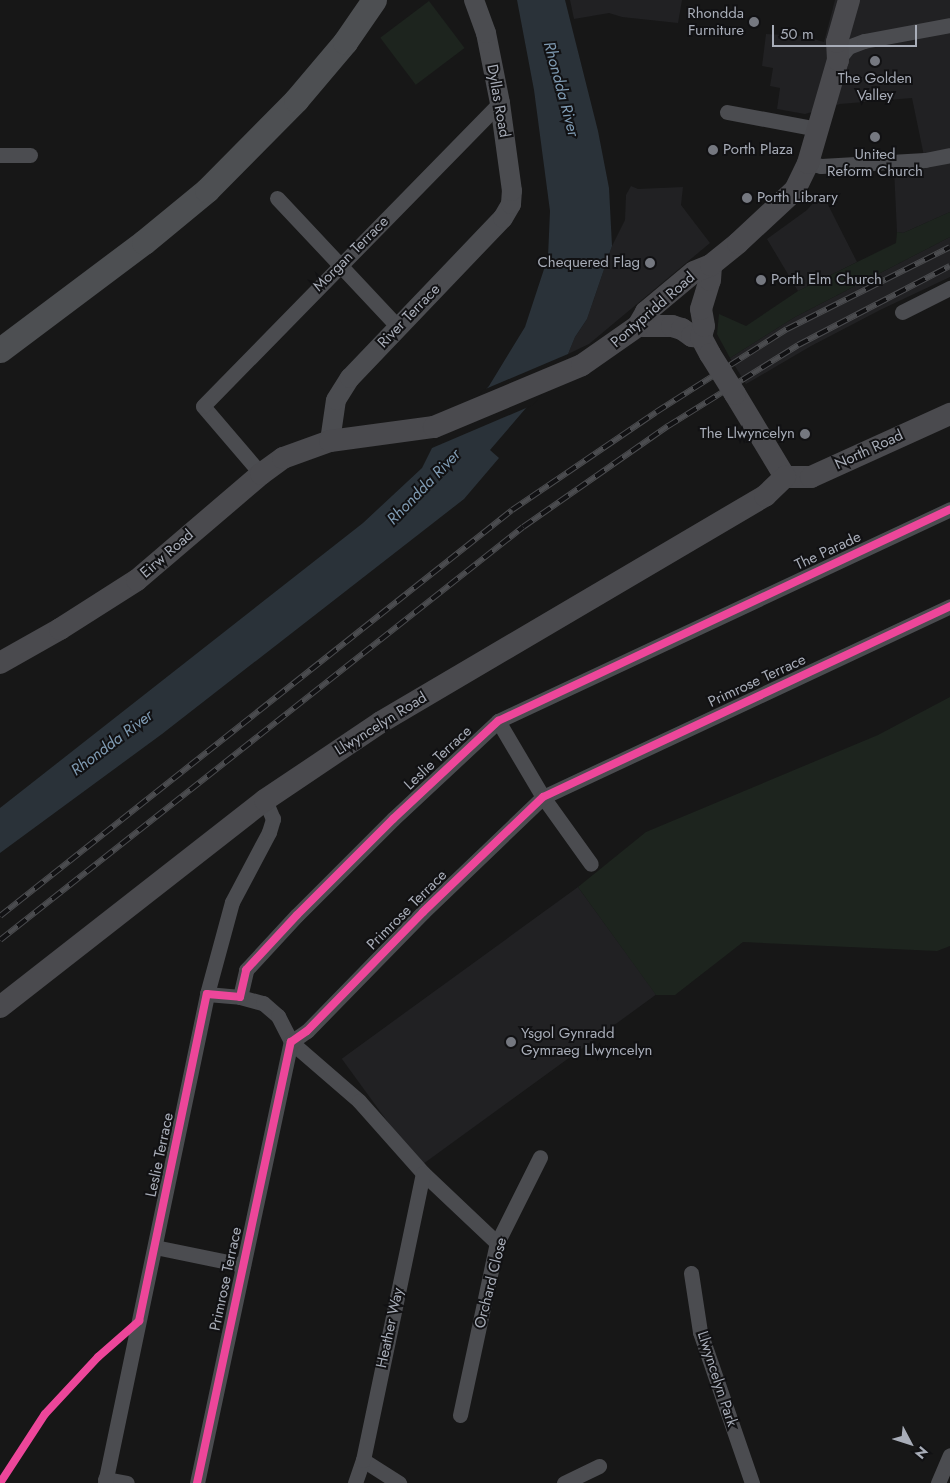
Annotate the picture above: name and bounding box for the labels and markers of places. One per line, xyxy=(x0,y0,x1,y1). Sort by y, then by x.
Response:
place label: Rhondda Furniture xyxy=(687,4,744,39)
marker: Rhondda Furniture xyxy=(748,16,760,28)
marker: The Golden Valley xyxy=(869,55,881,67)
place label: The Golden Valley xyxy=(838,69,912,104)
marker: United Reform Church xyxy=(869,131,881,143)
place label: Porth Plaza xyxy=(723,141,793,159)
marker: Porth Plaza xyxy=(707,144,719,156)
place label: United Reform Church xyxy=(827,145,923,180)
place label: Porth Library xyxy=(757,189,838,207)
marker: Porth Library xyxy=(741,192,753,204)
place label: Chequered Flag xyxy=(538,254,640,272)
marker: Chequered Flag xyxy=(644,257,656,269)
place label: Porth Elm Church xyxy=(771,271,882,289)
marker: Porth Elm Church xyxy=(755,274,767,286)
place label: The Llwyncelyn xyxy=(700,425,795,443)
marker: The Llwyncelyn xyxy=(799,428,811,440)
place label: Ysgol Gynradd Gymraeg Llwyncelyn xyxy=(521,1024,652,1059)
marker: Ysgol Gynradd Gymraeg Llwyncelyn xyxy=(505,1036,517,1048)

